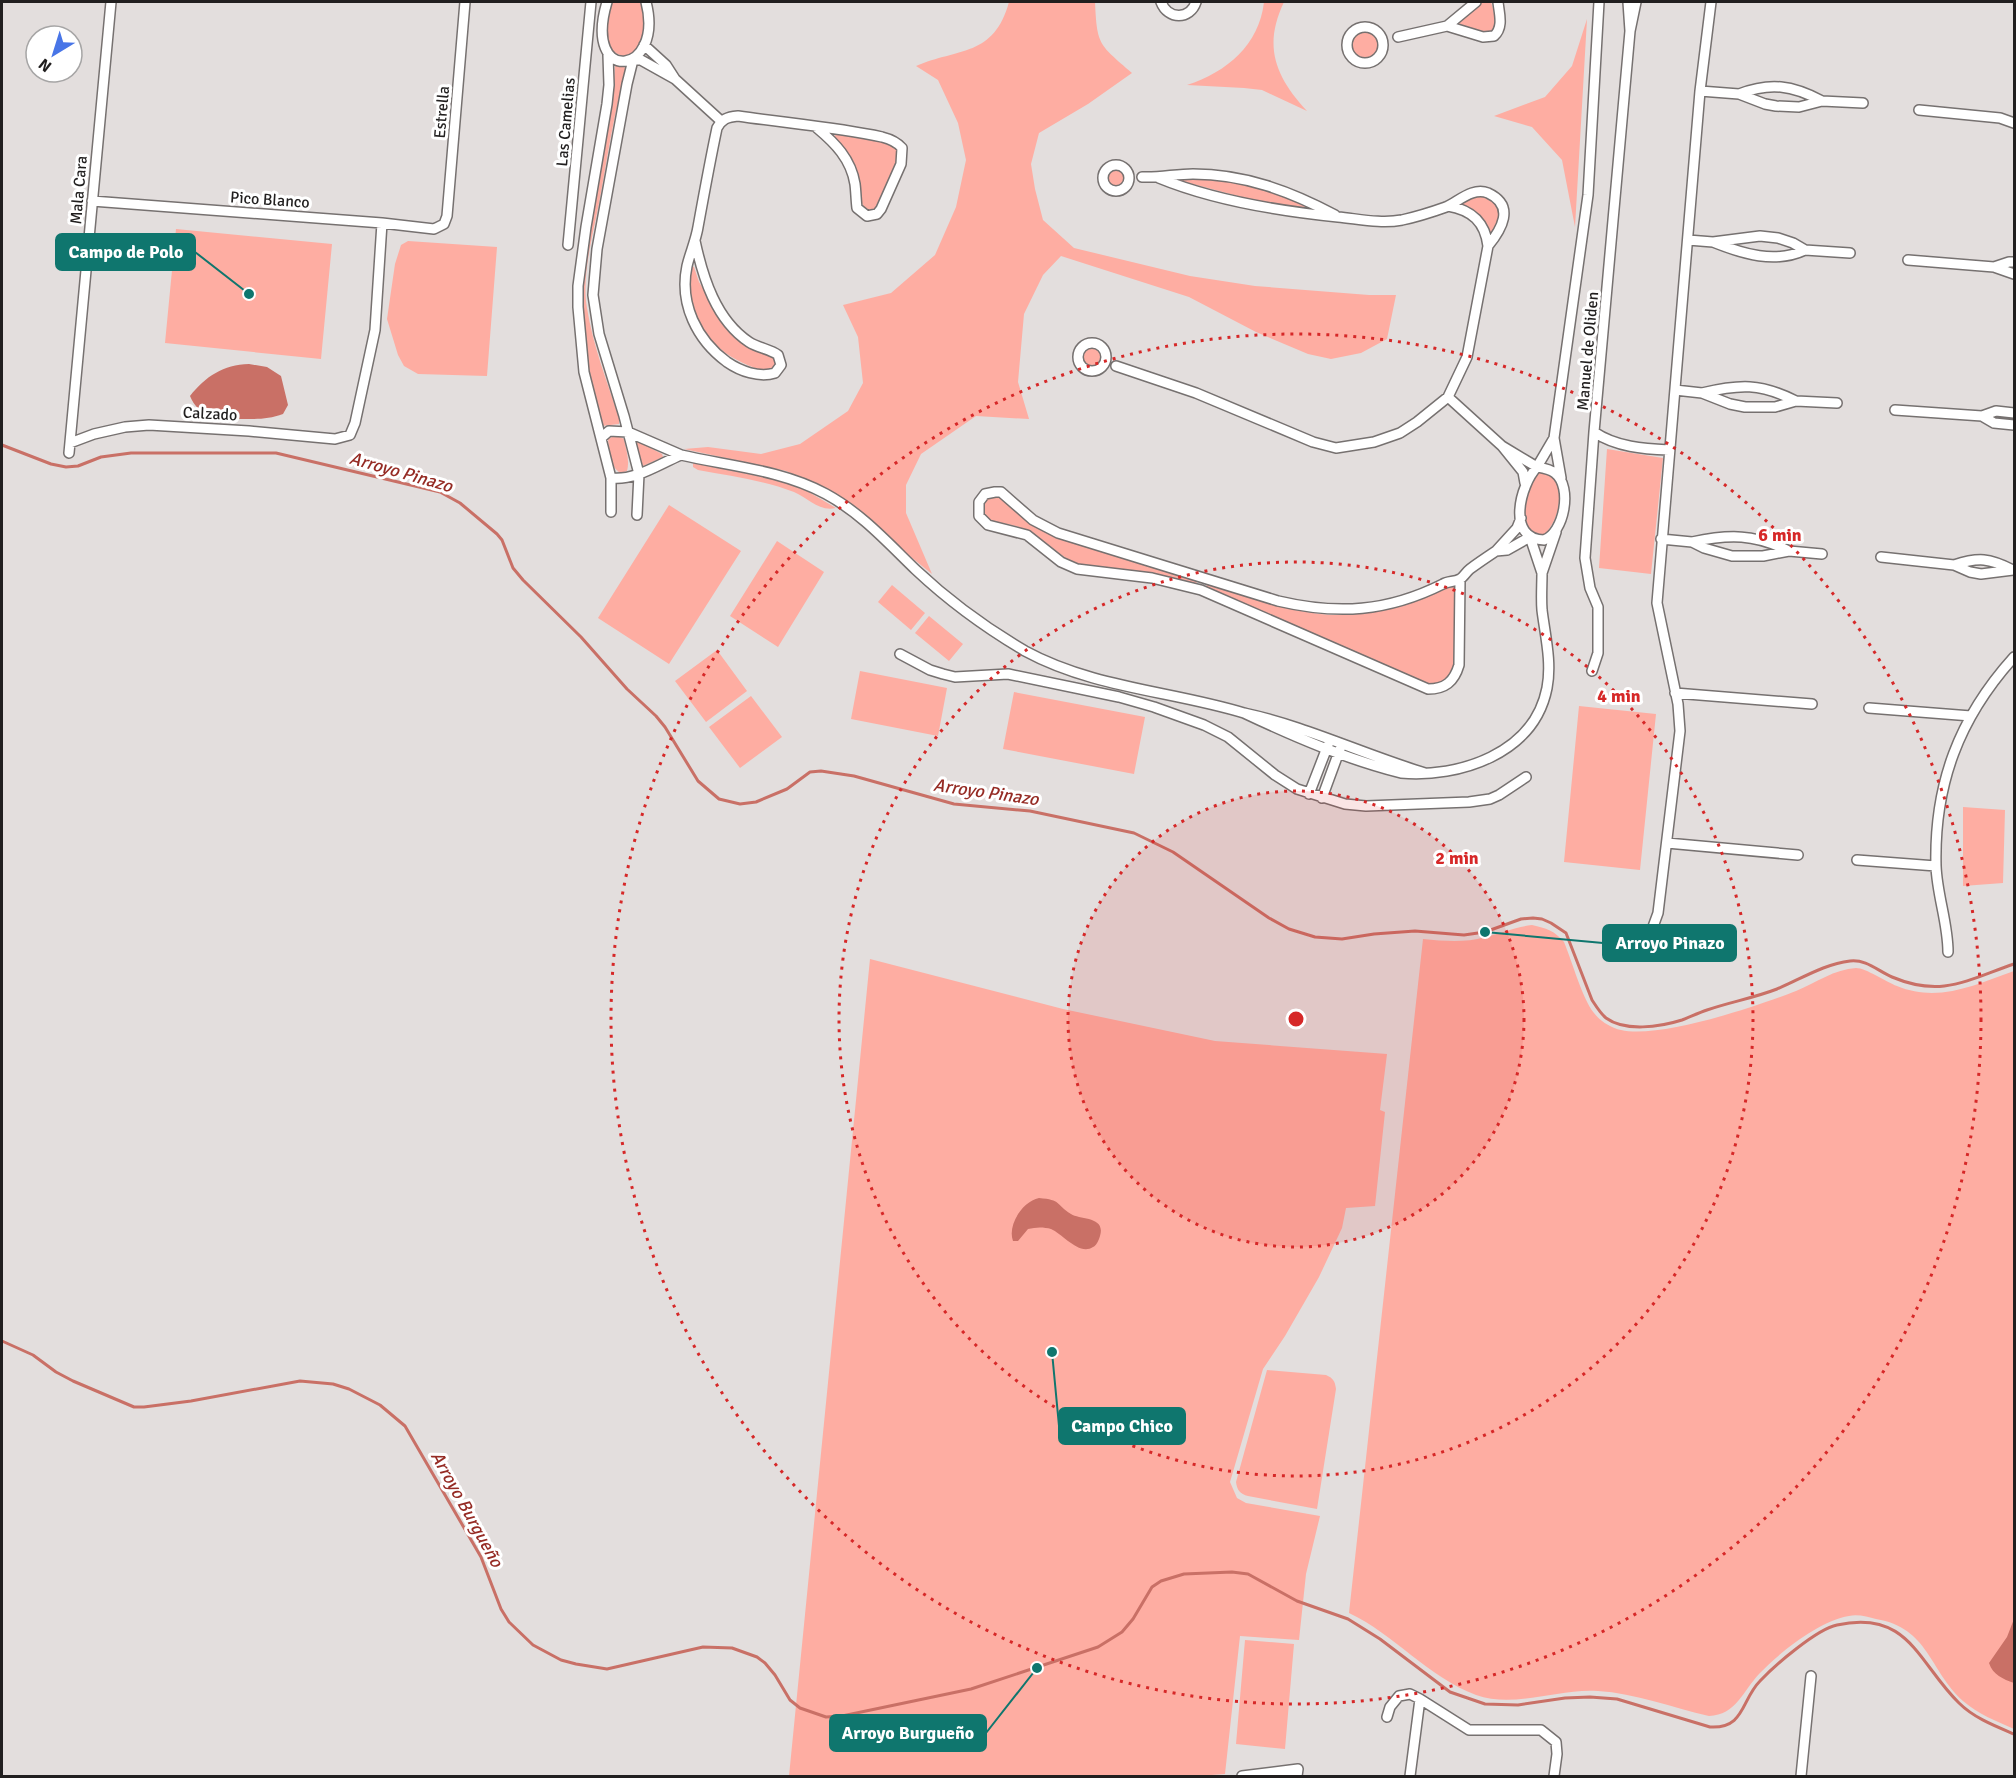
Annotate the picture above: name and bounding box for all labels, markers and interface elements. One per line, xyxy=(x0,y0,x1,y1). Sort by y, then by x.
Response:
north arrow xyxy=(24,24,84,84)
text: N xyxy=(35,54,56,76)
street label: Las Camelias xyxy=(552,77,580,167)
street label: Estrella xyxy=(430,85,454,139)
street label: Mala Cara xyxy=(66,155,92,225)
street label: Pico Blanco xyxy=(229,187,310,213)
callout: Campo de Polo xyxy=(56,234,195,270)
text: Campo de Polo xyxy=(69,241,183,263)
street label: Manuel de Oliden xyxy=(1573,291,1603,411)
street label: Calzado xyxy=(182,403,238,425)
water label: Arroyo Pinazo xyxy=(347,447,456,498)
text: 6 min xyxy=(1758,524,1802,546)
text: 4 min xyxy=(1597,685,1641,707)
water label: Arroyo Pinazo xyxy=(932,774,1041,810)
text: 2 min xyxy=(1435,847,1479,869)
callout: Arroyo Pinazo xyxy=(1603,925,1736,961)
text: Arroyo Pinazo xyxy=(1615,932,1725,954)
centre of rings xyxy=(1286,1009,1306,1029)
callout: Campo Chico xyxy=(1059,1408,1185,1444)
text: Campo Chico xyxy=(1071,1415,1173,1437)
water label: Arroyo Burgueño xyxy=(426,1447,509,1572)
callout: Arroyo Burgueño xyxy=(830,1715,986,1751)
text: Arroyo Burgueño xyxy=(842,1722,974,1744)

